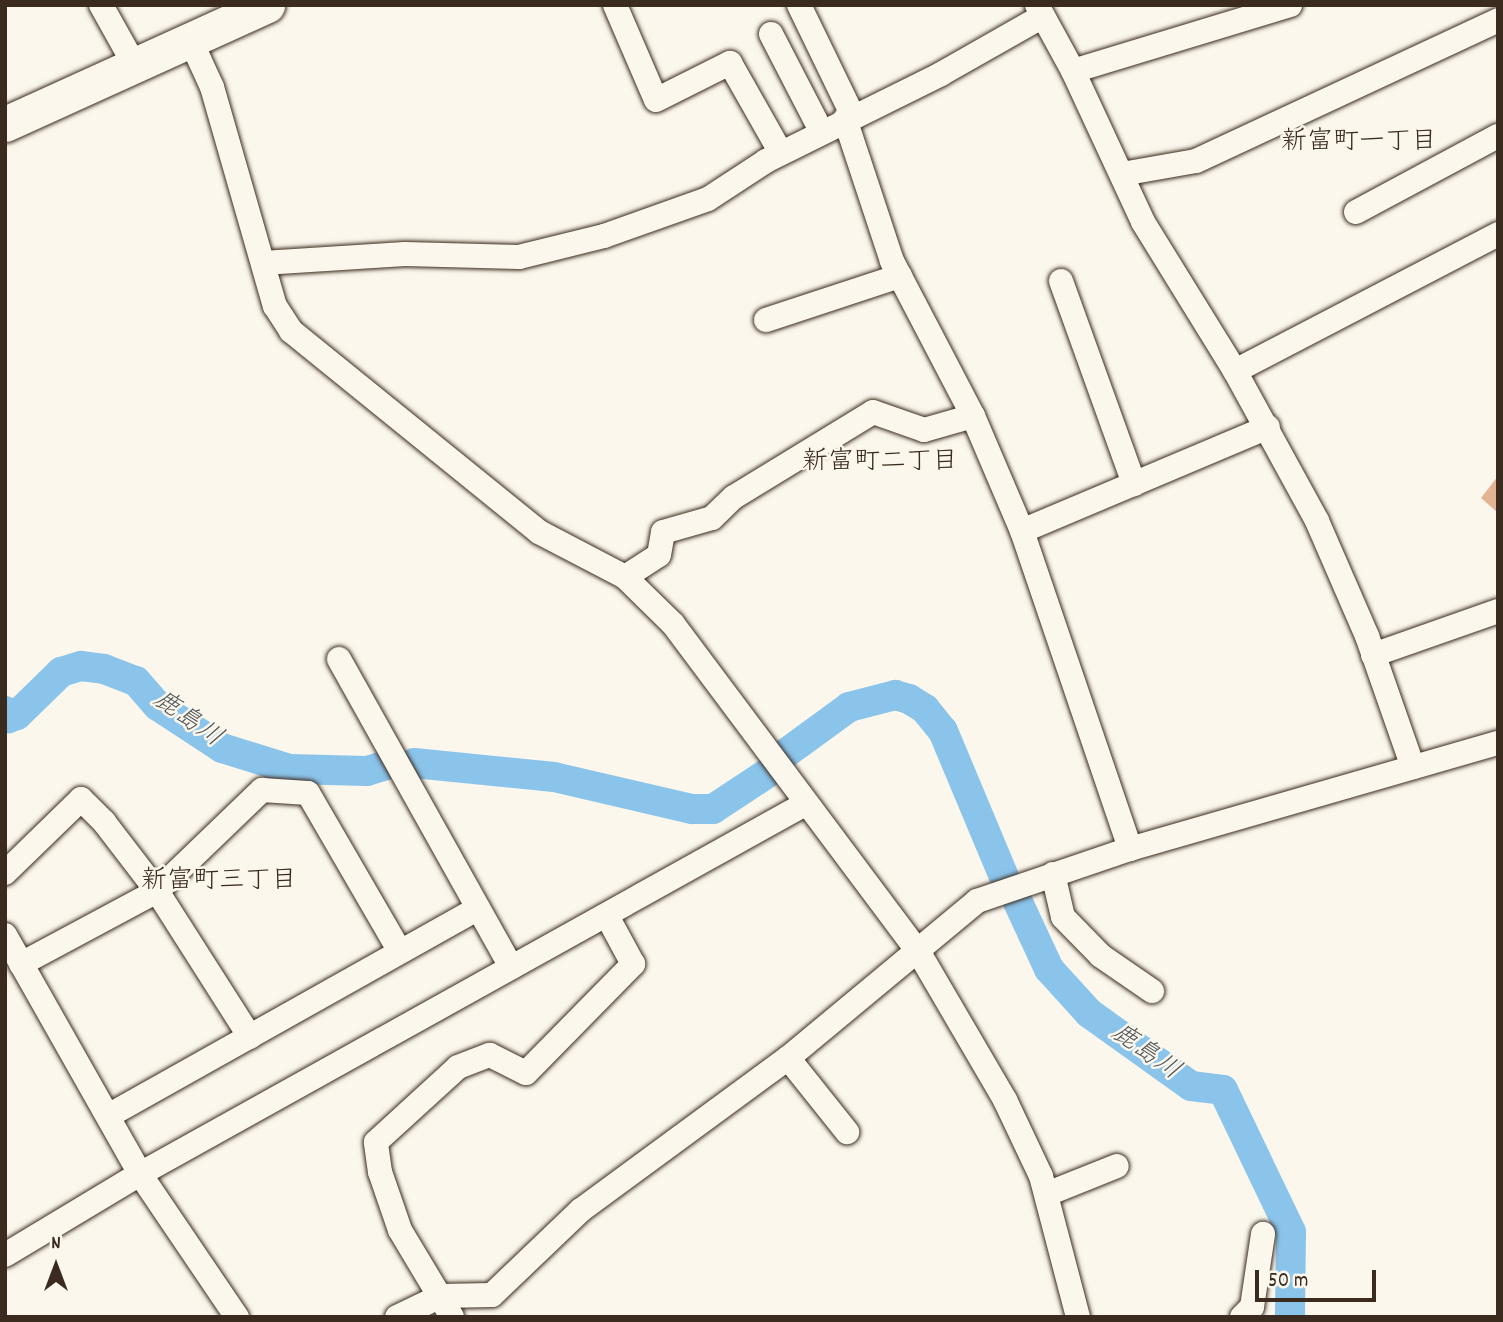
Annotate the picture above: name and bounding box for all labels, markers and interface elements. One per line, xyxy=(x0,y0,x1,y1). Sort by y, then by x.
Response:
district label: 新富町一丁目 xyxy=(1281,127,1437,159)
district label: 新富町二丁目 xyxy=(802,447,958,479)
water label: 鹿島川 xyxy=(146,685,228,755)
district label: 新富町三丁目 xyxy=(141,866,297,898)
water label: 鹿島川 xyxy=(1104,1018,1186,1088)
north arrow xyxy=(21,1231,91,1301)
text: N xyxy=(51,1231,61,1258)
scale bar xyxy=(1258,1256,1379,1300)
text: 50 m xyxy=(1268,1267,1308,1297)

